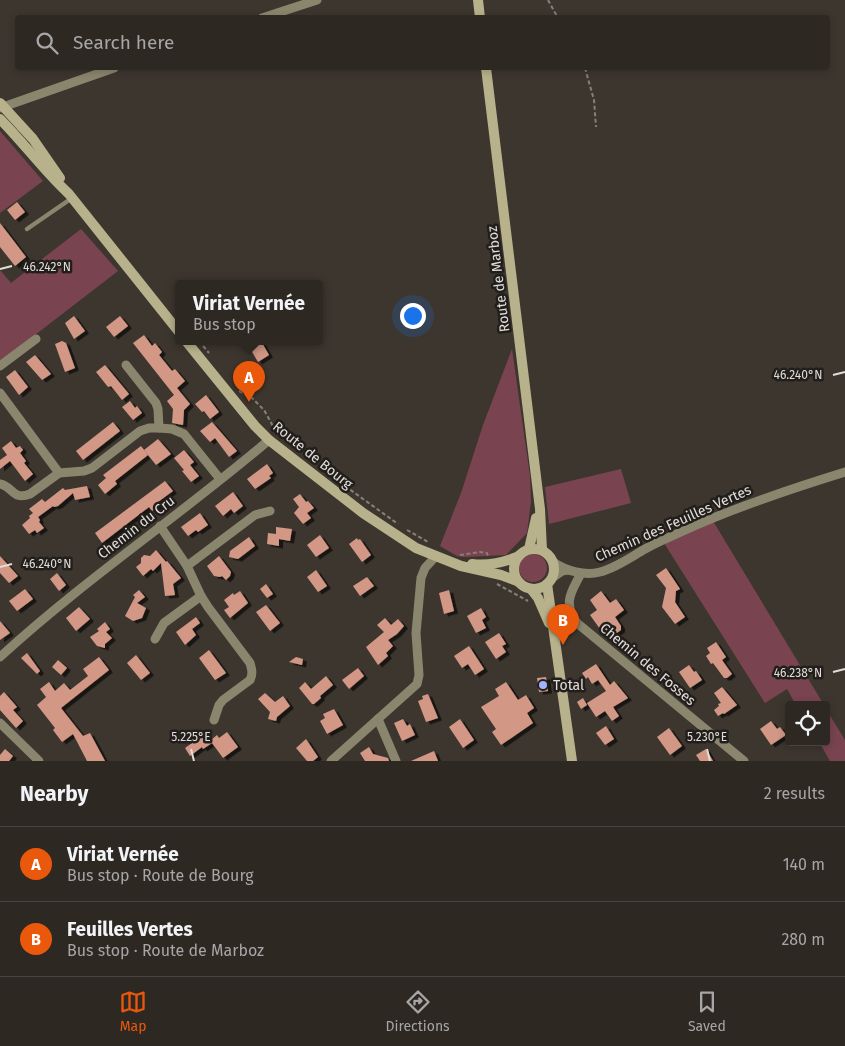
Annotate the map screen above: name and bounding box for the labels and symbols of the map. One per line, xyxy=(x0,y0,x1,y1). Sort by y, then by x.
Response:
street label: Route de Marboz xyxy=(484,225,513,333)
text: 46.242°N xyxy=(23,260,71,274)
your location xyxy=(400,303,426,329)
pin: A xyxy=(233,361,265,402)
text: 46.240°N xyxy=(774,368,822,382)
street label: Route de Bourg xyxy=(269,418,357,493)
street label: Chemin des Feuilles Vertes xyxy=(592,481,754,566)
street label: Chemin du Cru xyxy=(95,492,178,563)
text: 46.240°N xyxy=(23,557,71,571)
pin: B xyxy=(547,604,579,645)
street label: Chemin des Fosses xyxy=(597,620,699,710)
text: 46.238°N xyxy=(774,666,822,680)
place label: Total xyxy=(553,677,584,694)
marker: Total xyxy=(537,679,549,691)
text: 5.225°E xyxy=(171,730,211,744)
text: 5.230°E xyxy=(687,730,727,744)

